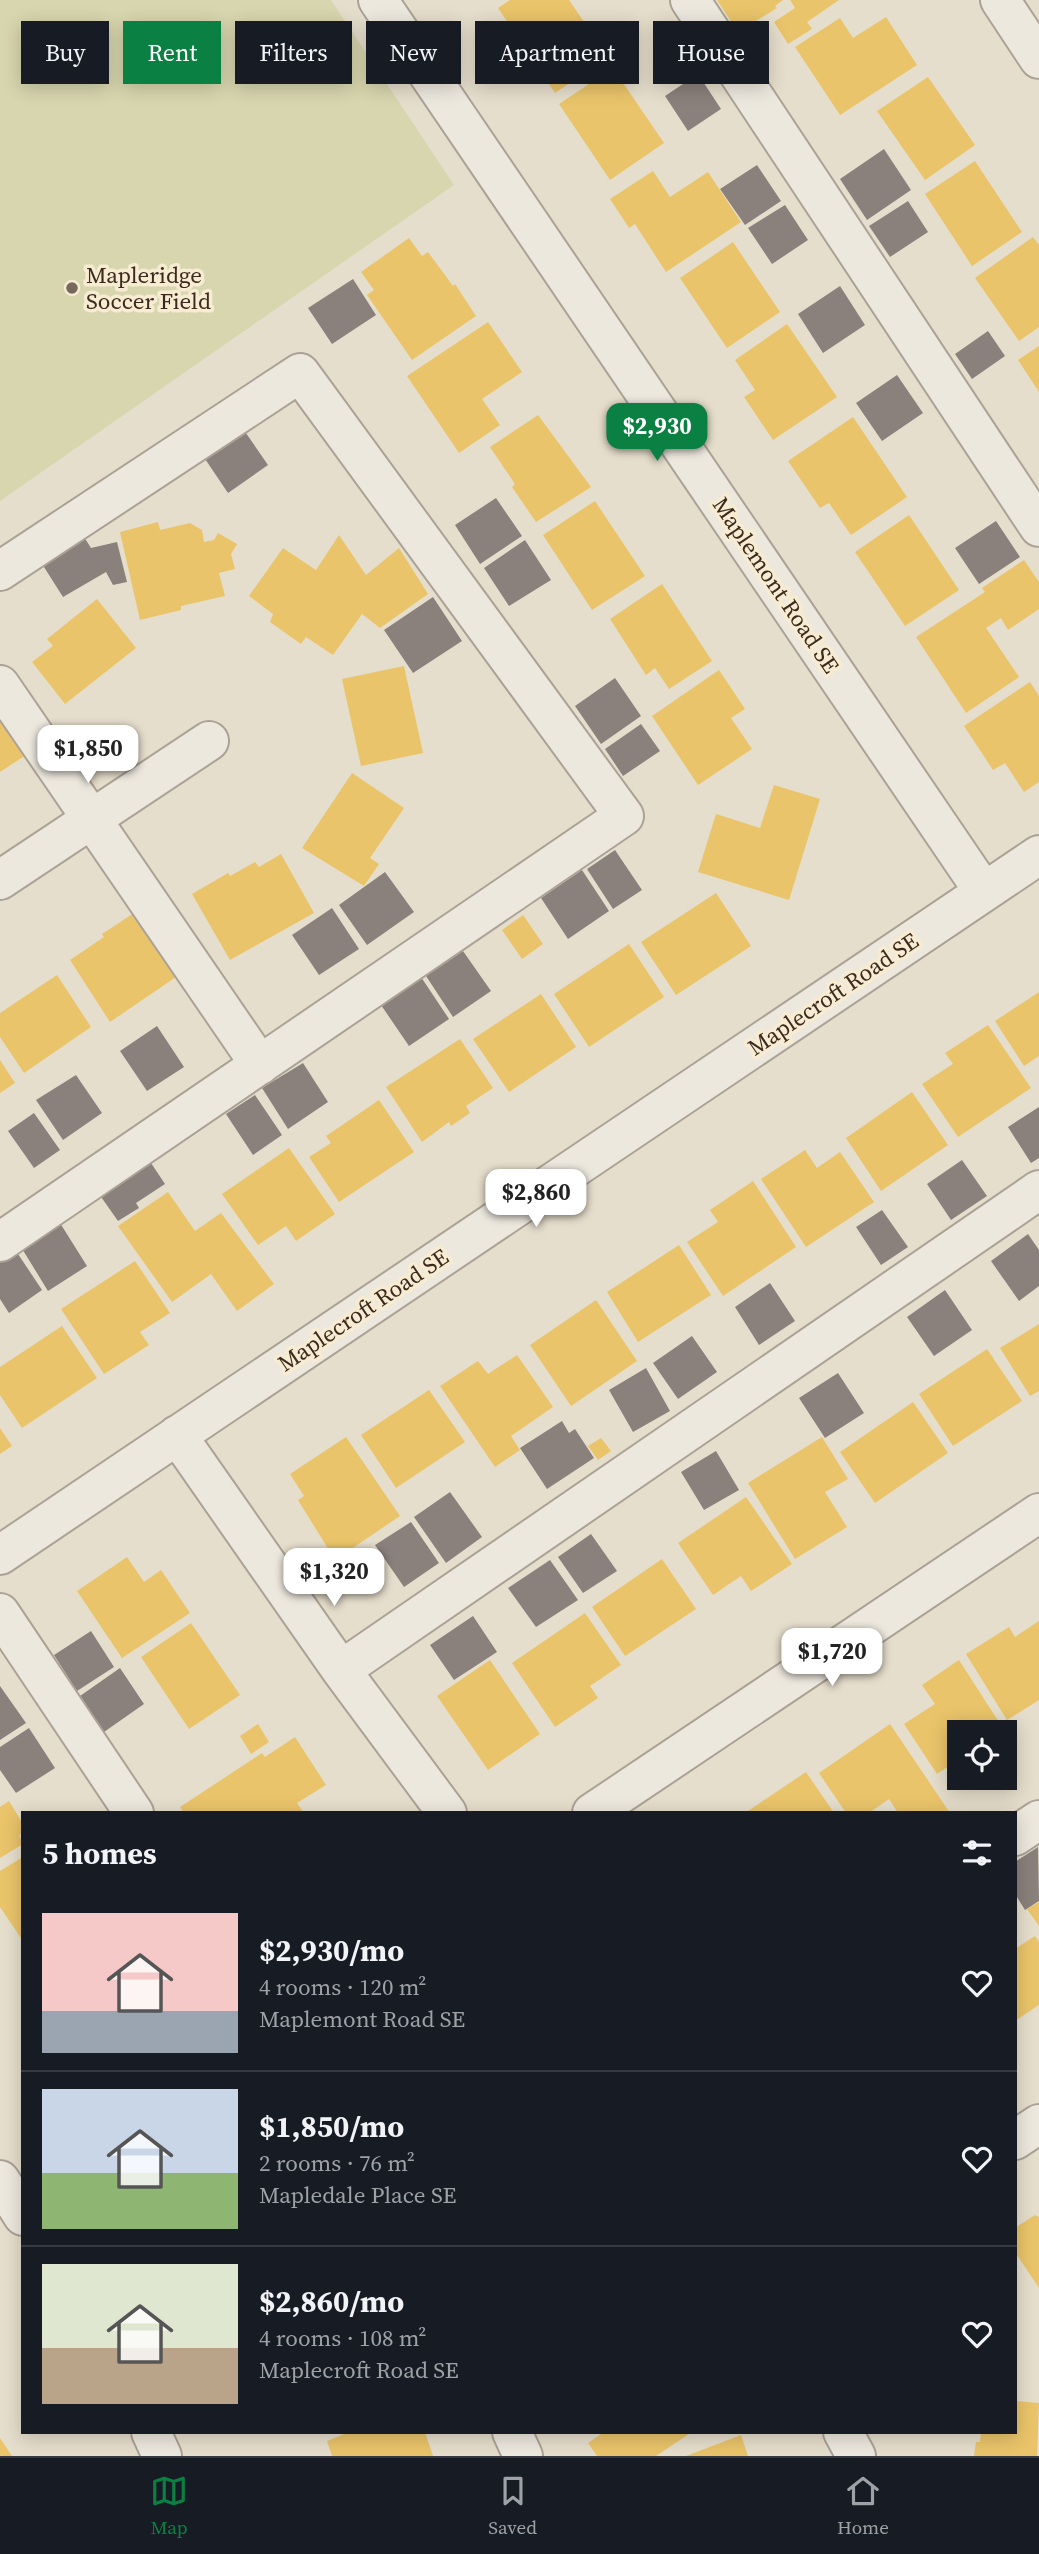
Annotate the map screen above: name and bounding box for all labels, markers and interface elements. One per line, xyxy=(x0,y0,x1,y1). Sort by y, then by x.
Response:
chip: Buy xyxy=(21,21,109,84)
chip: Rent xyxy=(123,21,221,84)
chip: Filters xyxy=(235,21,352,84)
chip: New xyxy=(366,21,461,84)
chip: Apartment xyxy=(475,21,639,84)
chip: House xyxy=(653,21,769,84)
place label: Mapleridge Soccer Field xyxy=(86,259,211,317)
marker: Mapleridge Soccer Field xyxy=(64,280,80,296)
pin: $2,930 xyxy=(600,404,714,463)
text: $2,930 xyxy=(622,410,692,442)
street label: Maplemont Road SE xyxy=(705,491,847,680)
pin: $1,850 xyxy=(31,726,145,785)
text: $1,850 xyxy=(53,732,123,764)
street label: Maplecroft Road SE xyxy=(741,925,925,1063)
pin: $2,860 xyxy=(479,1170,593,1229)
text: $2,860 xyxy=(501,1176,571,1208)
street label: Maplecroft Road SE xyxy=(271,1241,455,1379)
pin: $1,320 xyxy=(277,1548,391,1608)
text: $1,320 xyxy=(299,1555,369,1587)
pin: $1,720 xyxy=(775,1628,889,1688)
text: $1,720 xyxy=(797,1635,867,1667)
map controls xyxy=(947,1720,1017,1790)
button: locate xyxy=(947,1720,1017,1790)
text: 5 homes xyxy=(42,1833,157,1874)
icon: filters xyxy=(958,1834,996,1872)
text: $2,930/mo xyxy=(259,1930,404,1971)
icon: home xyxy=(98,1941,182,2025)
icon: heart xyxy=(958,1964,996,2002)
text: 4 rooms · 120 m² xyxy=(259,1971,426,2003)
text: Maplemont Road SE xyxy=(259,2003,465,2035)
text: $1,850/mo xyxy=(259,2106,404,2147)
icon: home xyxy=(98,2117,182,2201)
icon: heart xyxy=(958,2140,996,2178)
text: 2 rooms · 76 m² xyxy=(259,2147,415,2179)
text: Mapledale Place SE xyxy=(259,2179,456,2211)
text: $2,860/mo xyxy=(259,2281,404,2322)
icon: home xyxy=(98,2292,182,2376)
icon: heart xyxy=(958,2315,996,2353)
text: 4 rooms · 108 m² xyxy=(259,2322,426,2354)
text: Maplecroft Road SE xyxy=(259,2354,459,2386)
tab: Map xyxy=(150,2472,188,2540)
tab: Saved xyxy=(488,2472,537,2540)
tab: Home xyxy=(837,2472,889,2540)

